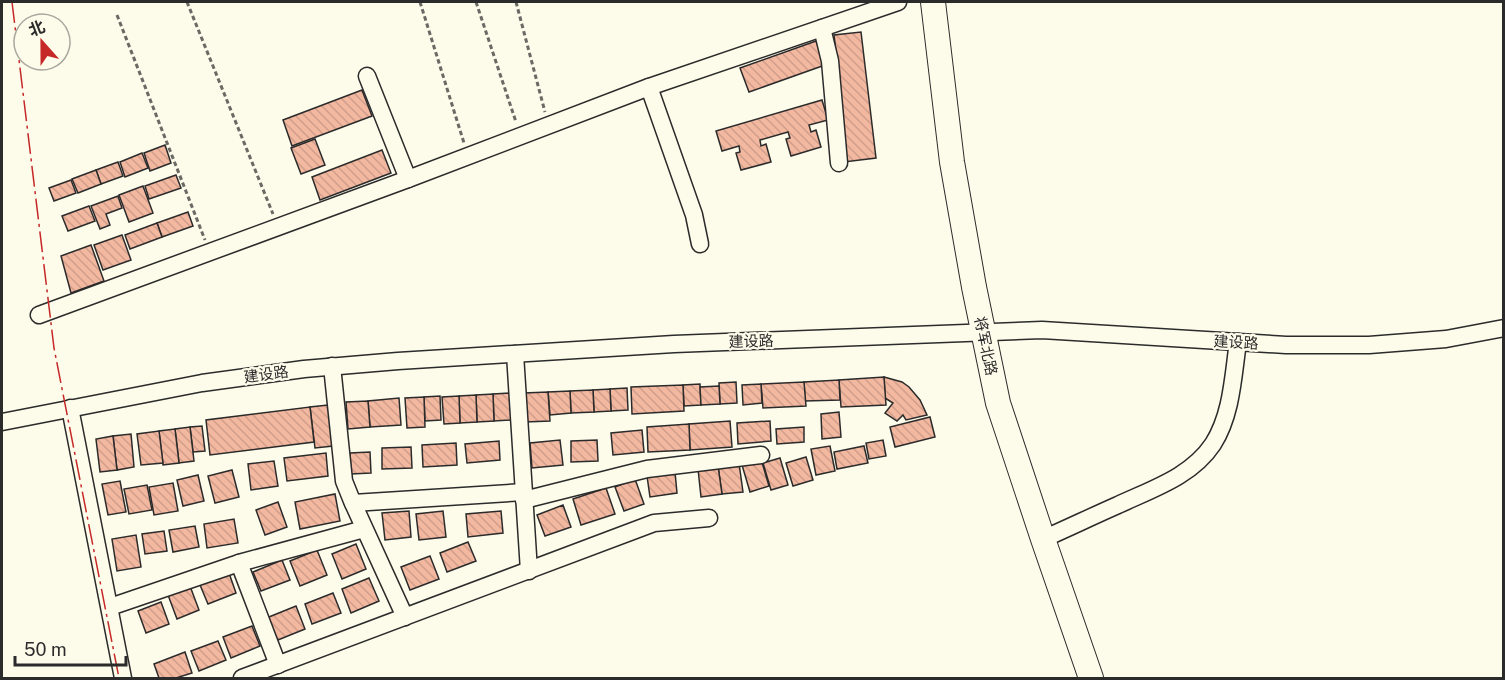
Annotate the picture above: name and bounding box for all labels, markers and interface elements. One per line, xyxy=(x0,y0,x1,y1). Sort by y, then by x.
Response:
north arrow xyxy=(12,12,72,72)
text: 北 xyxy=(26,17,48,40)
street label: 将军北路 xyxy=(971,315,1001,377)
street label: 建设路 xyxy=(728,332,774,350)
street label: 建设路 xyxy=(1213,332,1259,352)
street label: 建设路 xyxy=(243,362,289,386)
scale bar xyxy=(15,629,126,667)
text: 50 m xyxy=(24,639,67,660)

